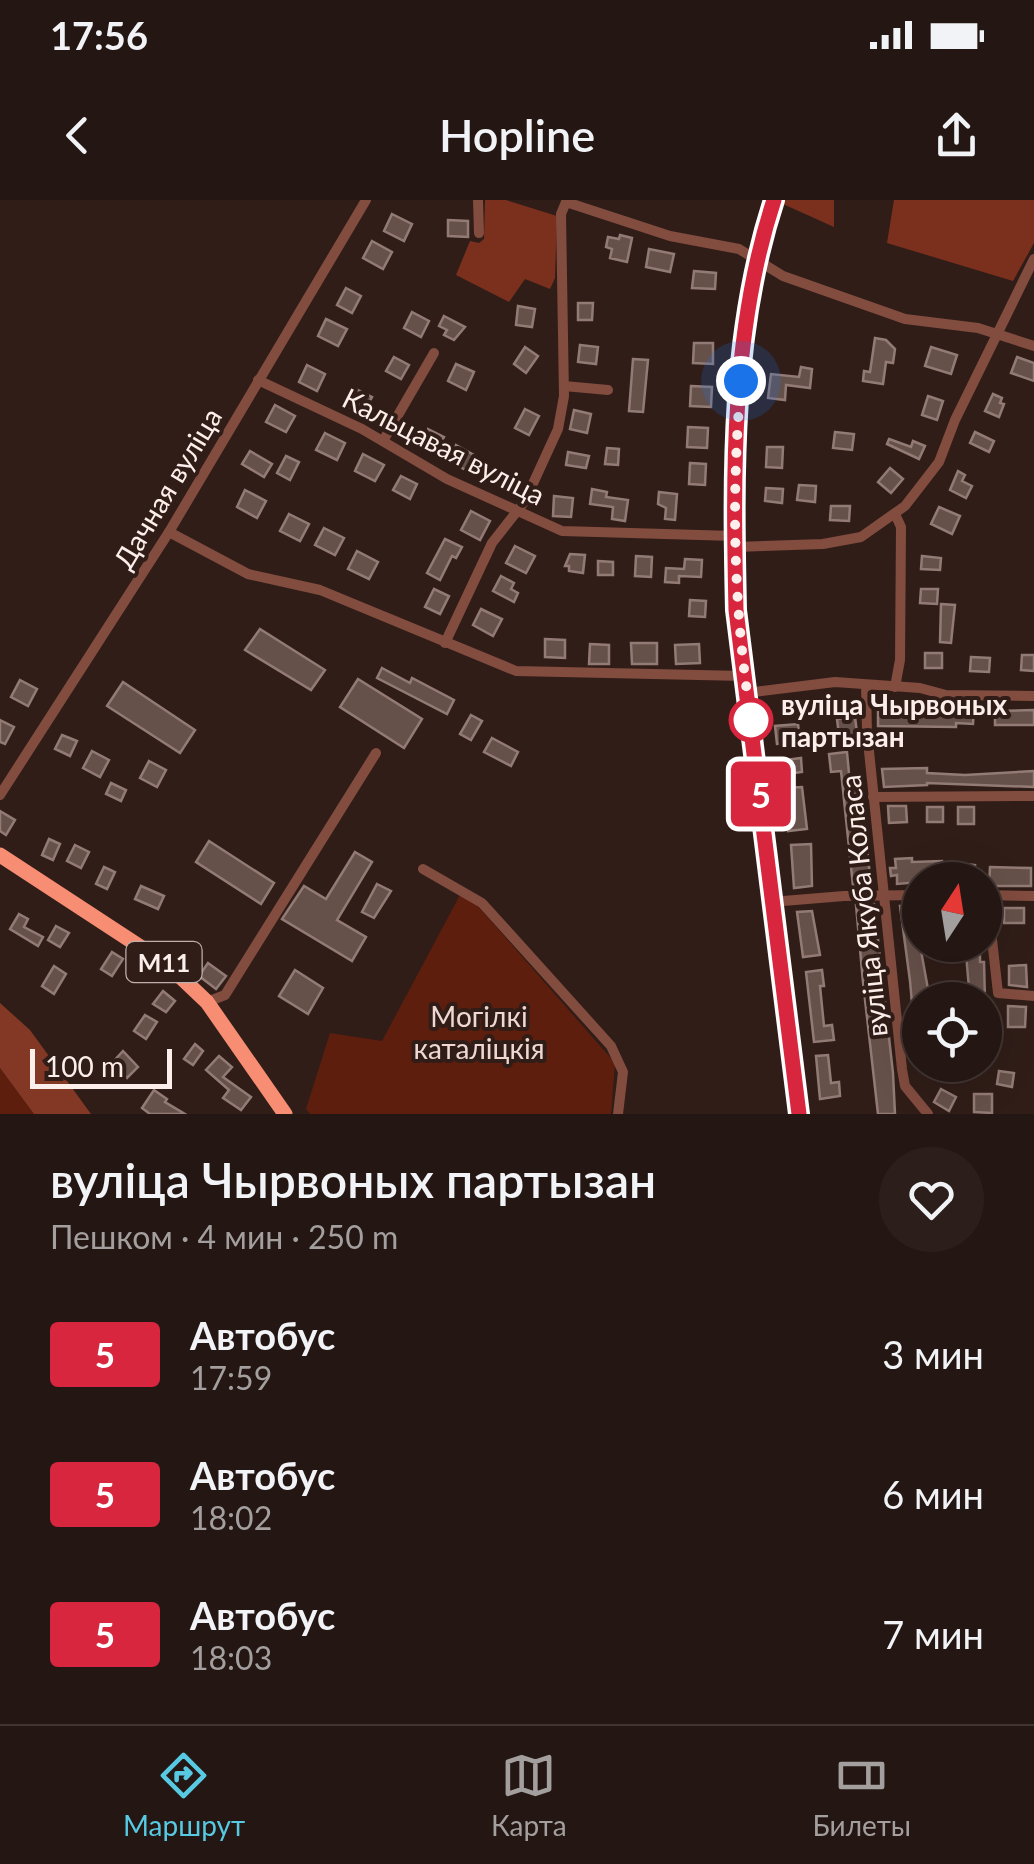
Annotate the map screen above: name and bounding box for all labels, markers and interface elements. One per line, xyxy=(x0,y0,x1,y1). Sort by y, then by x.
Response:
text: 17:56 xyxy=(50,12,148,58)
icon: back xyxy=(50,108,105,163)
text: Hopline xyxy=(439,108,595,162)
icon: share xyxy=(929,108,984,163)
your location xyxy=(716,356,766,406)
street label: Кальцавая вуліца xyxy=(337,380,551,512)
street label: Дачная вуліца xyxy=(106,401,228,575)
place label: вуліца Чырвоных партызан xyxy=(781,687,1007,753)
marker: вуліца Чырвоных партызан xyxy=(730,699,772,741)
line badge: 5 xyxy=(728,762,794,826)
text: 5 xyxy=(751,773,771,815)
street label: вуліца Якуба Коласа xyxy=(832,773,894,1039)
north arrow xyxy=(902,862,1002,962)
map controls xyxy=(902,862,1002,1082)
road number: М11 xyxy=(126,942,202,982)
button: locate xyxy=(902,982,1002,1082)
park label: Могілкі каталіцкія xyxy=(413,999,545,1065)
scale bar xyxy=(30,1044,172,1088)
text: 100 m xyxy=(45,1049,124,1083)
button: heart xyxy=(879,1147,984,1252)
text: вуліца Чырвоных партызан xyxy=(50,1151,656,1208)
text: Пешком · 4 мин · 250 m xyxy=(50,1217,398,1256)
text: Автобус xyxy=(190,1312,335,1358)
text: 3 мин xyxy=(882,1331,984,1377)
text: 5 xyxy=(95,1333,115,1375)
text: 17:59 xyxy=(190,1358,272,1397)
text: Автобус xyxy=(190,1452,335,1498)
text: 6 мин xyxy=(882,1471,984,1517)
text: 5 xyxy=(95,1473,115,1515)
text: 18:02 xyxy=(190,1498,272,1537)
text: Автобус xyxy=(190,1592,335,1638)
text: 7 мин xyxy=(882,1611,984,1657)
text: 5 xyxy=(95,1613,115,1655)
text: 18:03 xyxy=(190,1638,272,1677)
tab: Маршрут xyxy=(123,1748,245,1842)
tab: Карта xyxy=(491,1748,567,1842)
tab: Билеты xyxy=(813,1748,911,1842)

